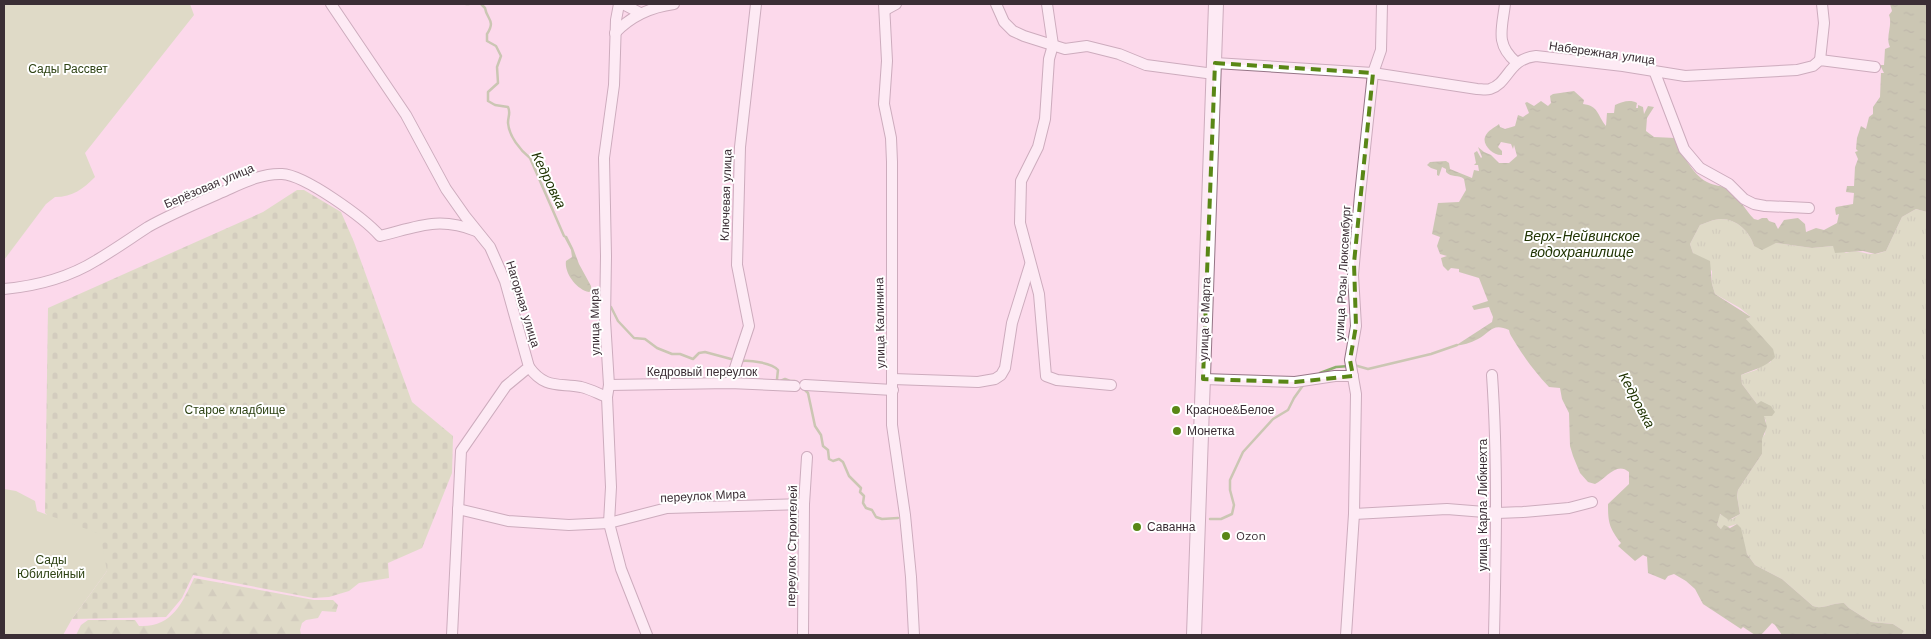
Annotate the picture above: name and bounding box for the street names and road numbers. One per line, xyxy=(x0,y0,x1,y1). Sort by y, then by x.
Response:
street label: Набережная улица xyxy=(1548,39,1656,67)
street label: Ключевая улица xyxy=(717,148,735,241)
street label: Берёзовая улица xyxy=(162,161,256,211)
street label: улица Розы Люксембург xyxy=(1332,204,1354,341)
street label: Нагорная улица xyxy=(503,259,543,349)
street label: улица Калинина xyxy=(872,277,888,369)
street label: улица 8 Марта xyxy=(1197,277,1213,361)
street label: улица Мира xyxy=(587,288,603,356)
street label: Кедровый переулок xyxy=(647,365,758,379)
street label: улица Карла Либкнехта xyxy=(1476,438,1490,571)
street label: переулок Строителей xyxy=(784,485,800,607)
street label: переулок Мира xyxy=(660,487,746,505)

